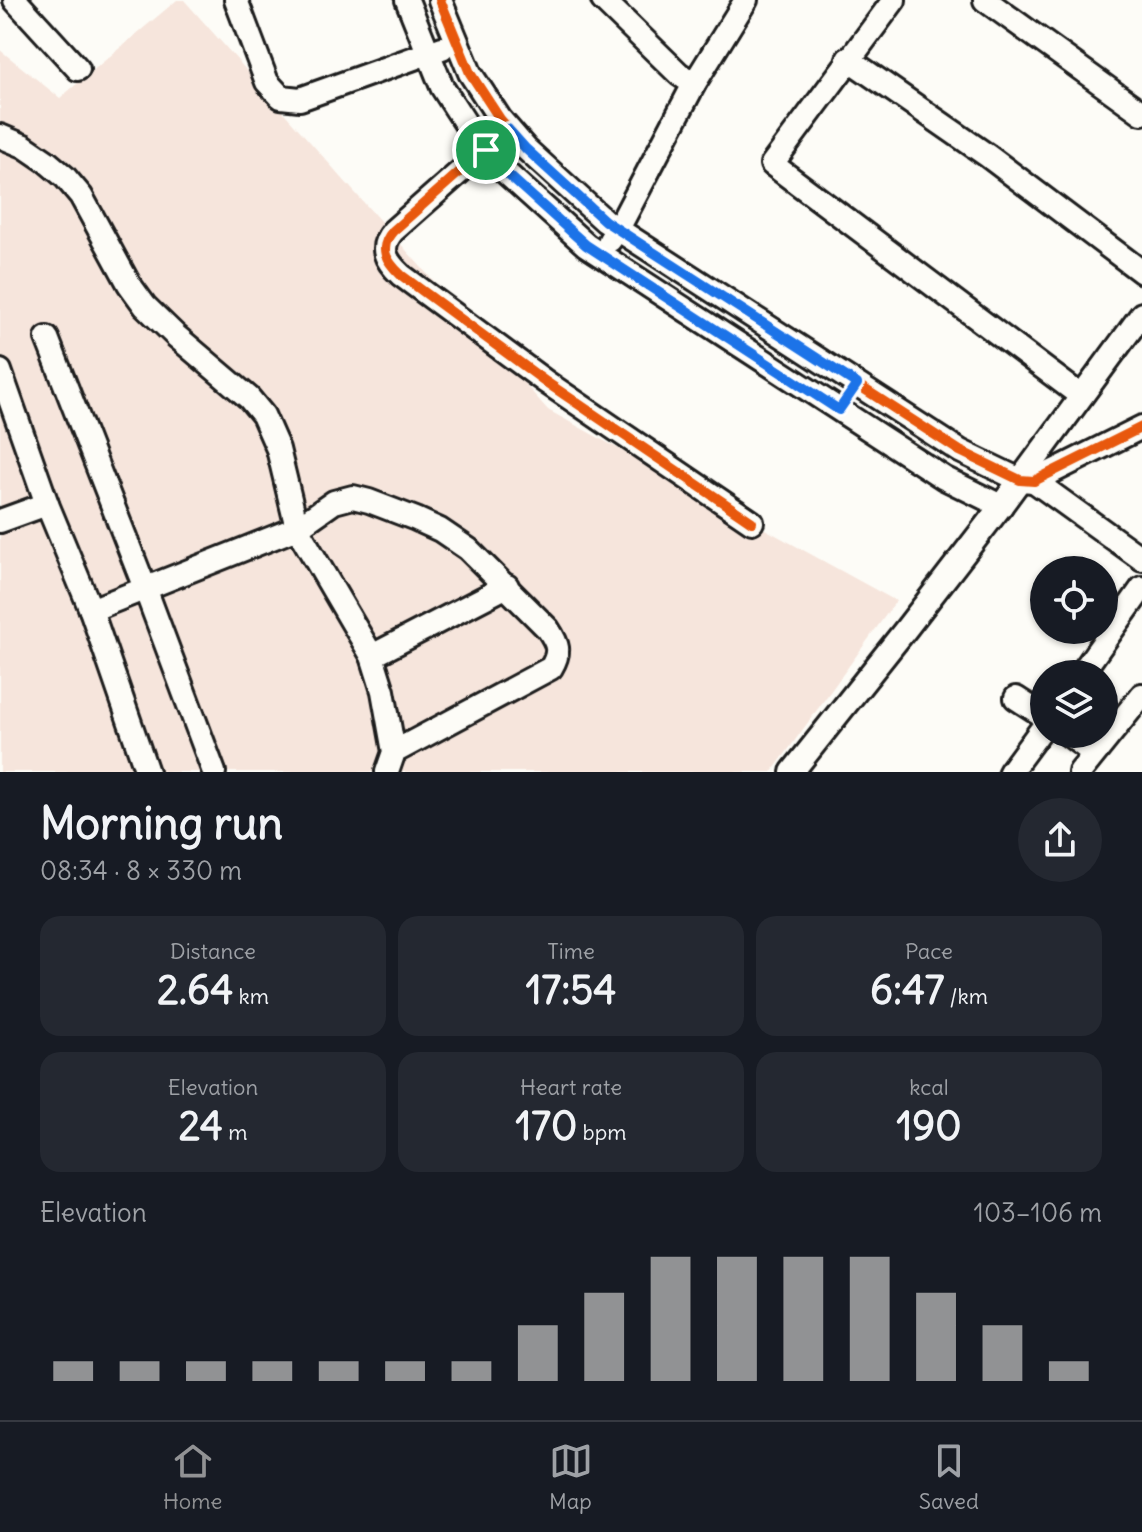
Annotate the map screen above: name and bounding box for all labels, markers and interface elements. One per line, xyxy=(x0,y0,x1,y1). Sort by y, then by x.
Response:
pin xyxy=(452,116,520,184)
icon: arrive xyxy=(464,128,508,172)
map controls xyxy=(1030,556,1118,748)
button: locate xyxy=(1030,556,1118,644)
button: layers xyxy=(1030,660,1118,748)
text: Morning run xyxy=(40,796,283,851)
button: share xyxy=(1018,798,1102,882)
text: 08:34 · 8 × 330 m xyxy=(40,854,242,887)
text: Distance xyxy=(170,937,256,965)
text: Time xyxy=(547,937,595,965)
text: Pace xyxy=(905,937,953,965)
text: 2.64 xyxy=(157,965,233,1015)
text: 17:54 xyxy=(526,965,616,1015)
text: 6:47 xyxy=(870,965,944,1015)
text: km xyxy=(233,982,269,1010)
text: /km xyxy=(944,982,988,1010)
text: Elevation xyxy=(168,1073,258,1101)
text: Heart rate xyxy=(520,1073,622,1101)
text: kcal xyxy=(909,1073,949,1101)
text: 24 xyxy=(179,1101,223,1151)
text: 170 xyxy=(515,1101,577,1151)
text: 190 xyxy=(896,1101,962,1151)
text: m xyxy=(223,1118,247,1146)
text: bpm xyxy=(577,1118,627,1146)
text: Elevation xyxy=(40,1196,147,1229)
text: 103–106 m xyxy=(974,1196,1102,1229)
tab: Home xyxy=(163,1439,222,1515)
tab: Map xyxy=(549,1439,593,1515)
tab: Saved xyxy=(919,1439,979,1515)

